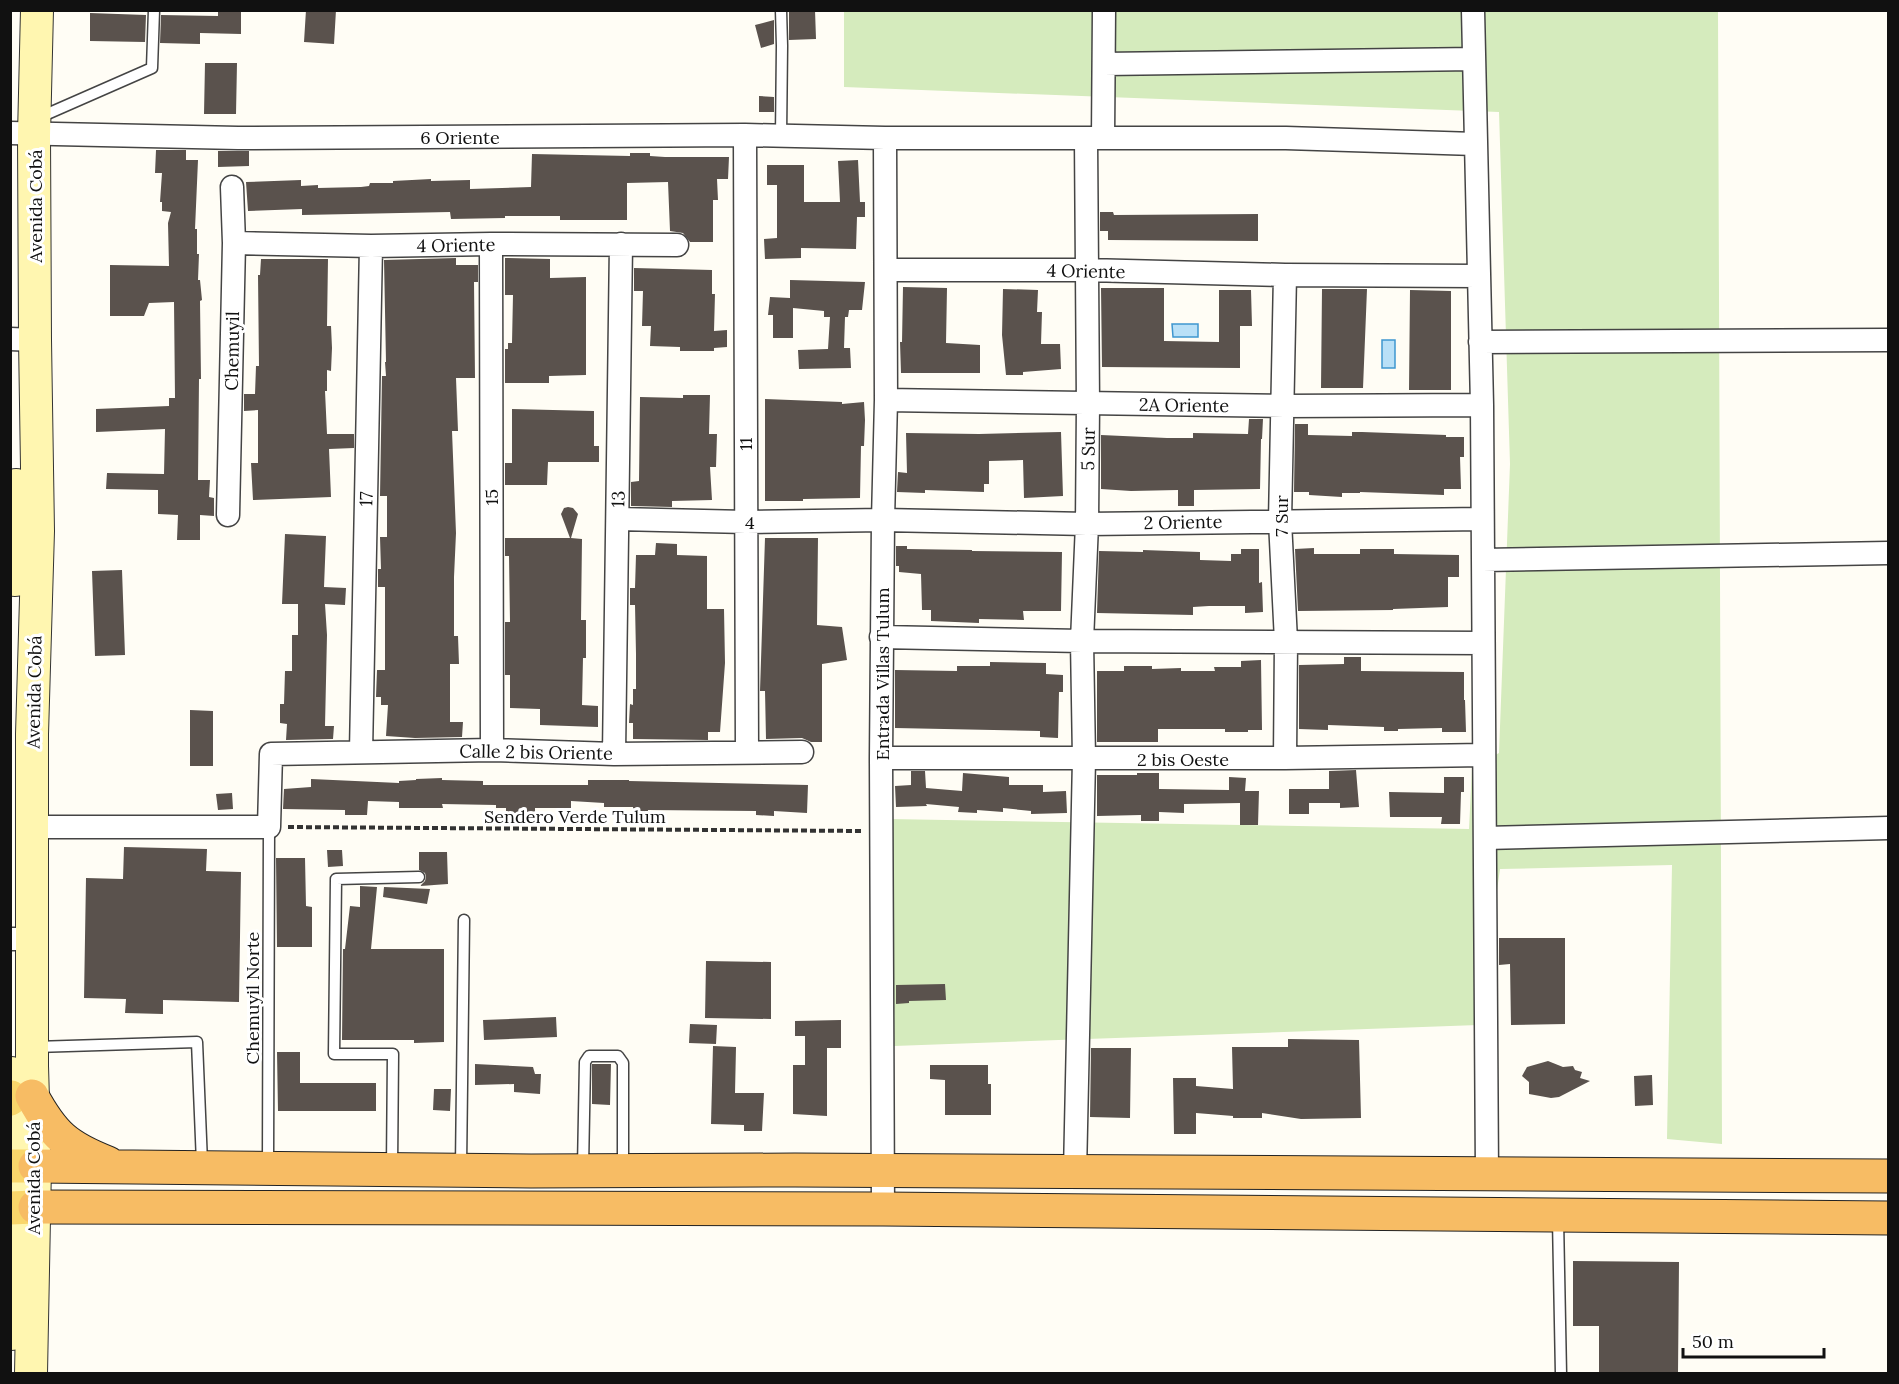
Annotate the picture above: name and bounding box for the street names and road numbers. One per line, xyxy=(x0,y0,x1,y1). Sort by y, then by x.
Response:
street label: 6 Oriente xyxy=(420,126,500,149)
street label: Avenida Cobá xyxy=(24,149,47,264)
street label: 4 Oriente xyxy=(416,233,496,257)
street label: 4 Oriente xyxy=(1046,259,1126,283)
street label: Chemuyil xyxy=(220,311,244,391)
street label: 2A Oriente xyxy=(1139,393,1229,417)
street label: 5 Sur xyxy=(1076,427,1100,471)
street label: 11 xyxy=(734,437,757,451)
street label: 15 xyxy=(480,489,503,505)
street label: 17 xyxy=(354,491,378,507)
street label: 13 xyxy=(606,491,630,507)
street label: 7 Sur xyxy=(1270,495,1293,537)
street label: 2 Oriente xyxy=(1143,510,1223,534)
street label: 4 xyxy=(745,511,755,534)
street label: Entrada Villas Tulum xyxy=(871,587,894,761)
street label: Avenida Cobá xyxy=(21,635,46,750)
street label: Calle 2 bis Oriente xyxy=(459,739,613,765)
street label: 2 bis Oeste xyxy=(1137,748,1229,771)
street label: Sendero Verde Tulum xyxy=(484,805,666,828)
street label: Chemuyil Norte xyxy=(241,931,264,1064)
street label: Avenida Cobá xyxy=(22,1121,45,1236)

